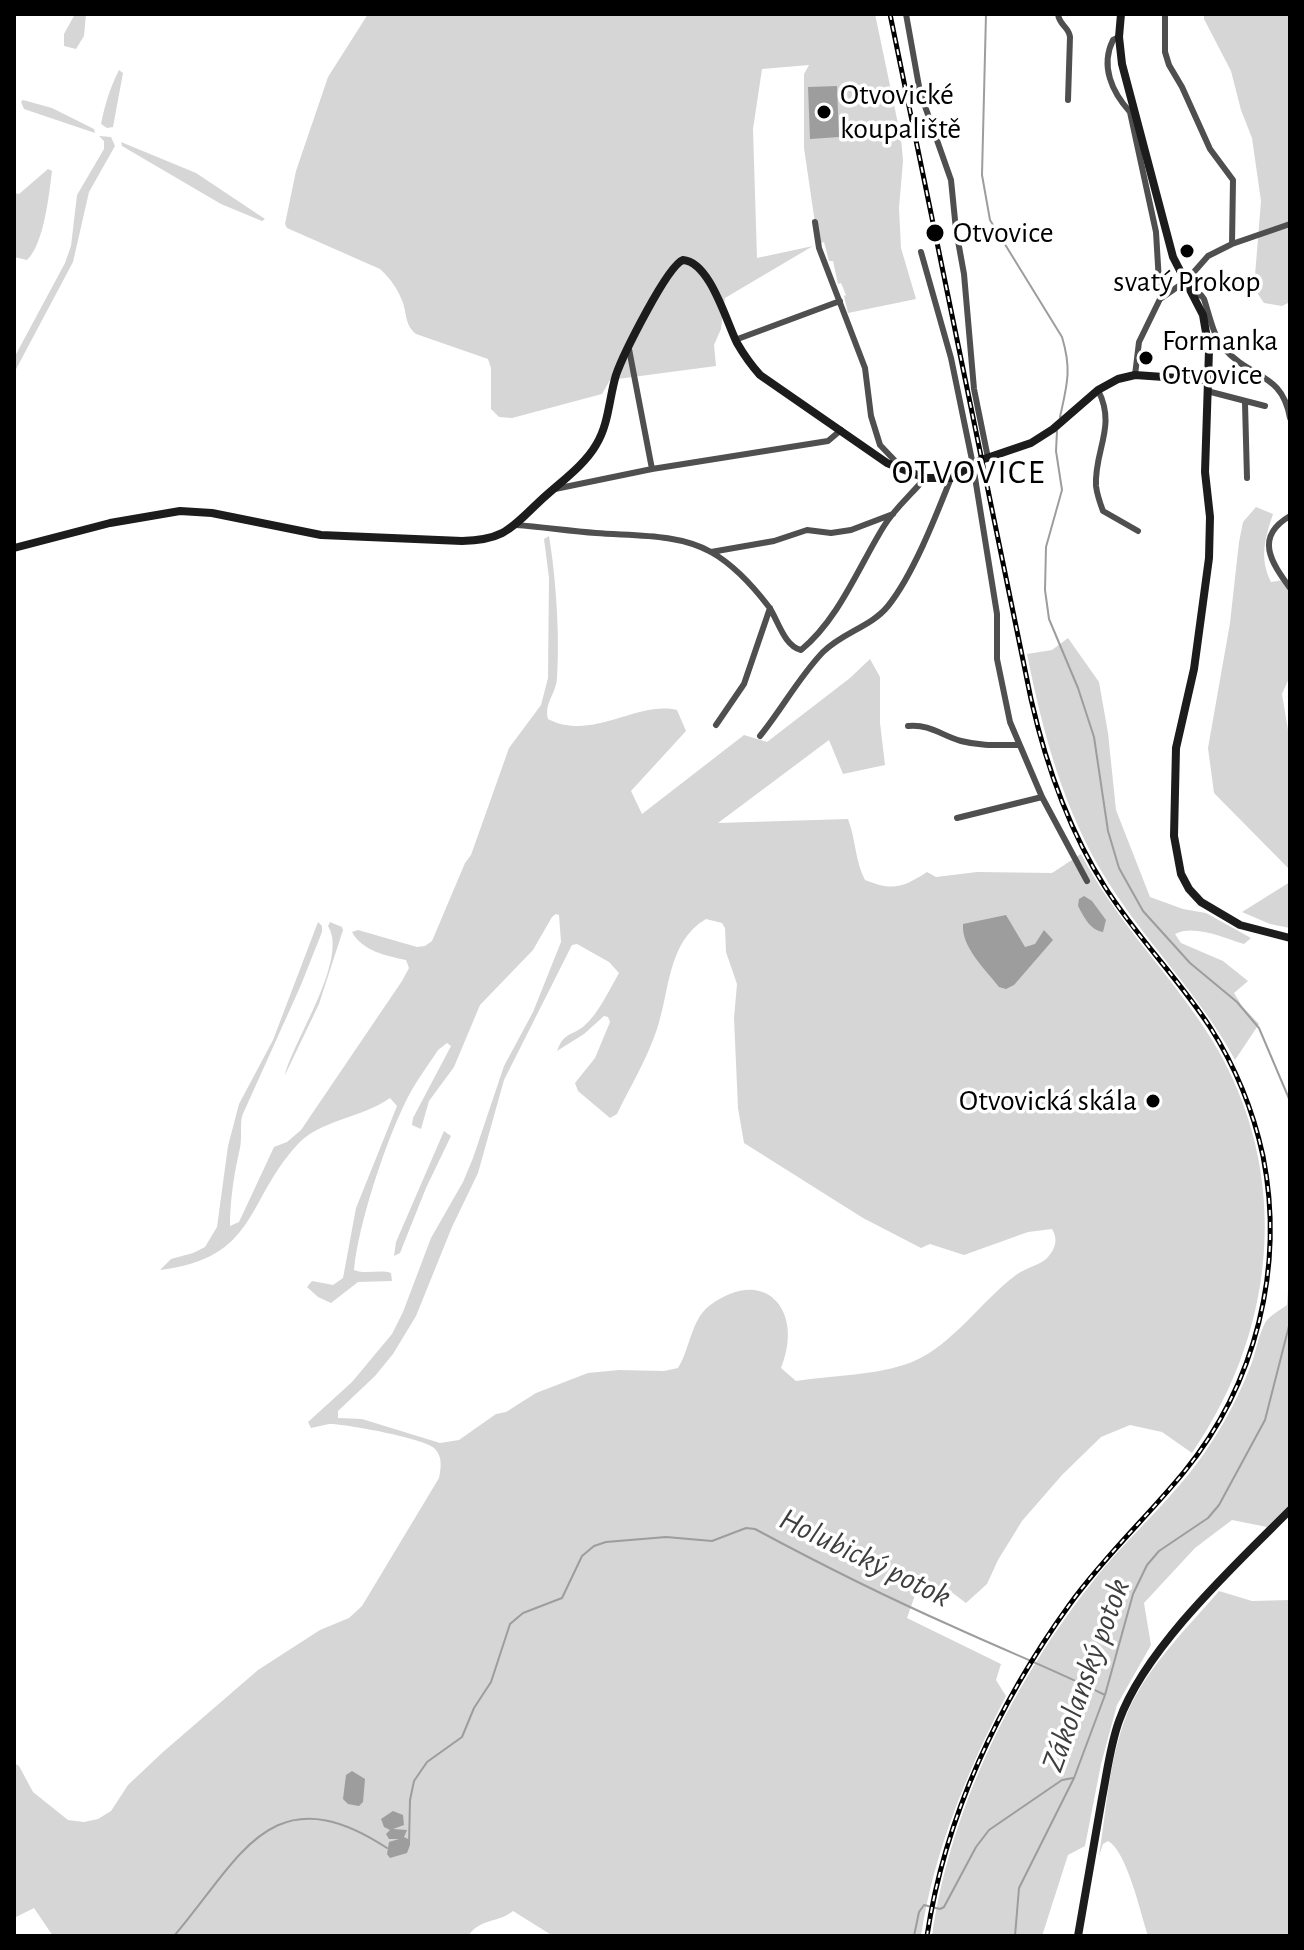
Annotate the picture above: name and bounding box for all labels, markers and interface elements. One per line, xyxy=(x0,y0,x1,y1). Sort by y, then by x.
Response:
place label: Otvovické koupaliště xyxy=(840,77,961,148)
marker: Otvovické koupaliště xyxy=(815,103,833,121)
place label: Otvovice xyxy=(953,215,1054,251)
marker: Otvovice xyxy=(924,222,946,244)
marker: svatý Prokop xyxy=(1178,242,1196,260)
place label: svatý Prokop xyxy=(1113,264,1261,300)
place label: Formanka Otvovice xyxy=(1162,323,1278,394)
marker: Formanka Otvovice xyxy=(1137,349,1155,367)
district label: OTVOVICE xyxy=(892,453,1046,493)
place label: Otvovická skála xyxy=(959,1083,1137,1119)
marker: Otvovická skála xyxy=(1144,1092,1162,1110)
water label: Holubický potok xyxy=(773,1500,957,1616)
water label: Zákolanský potok xyxy=(1033,1574,1139,1776)

